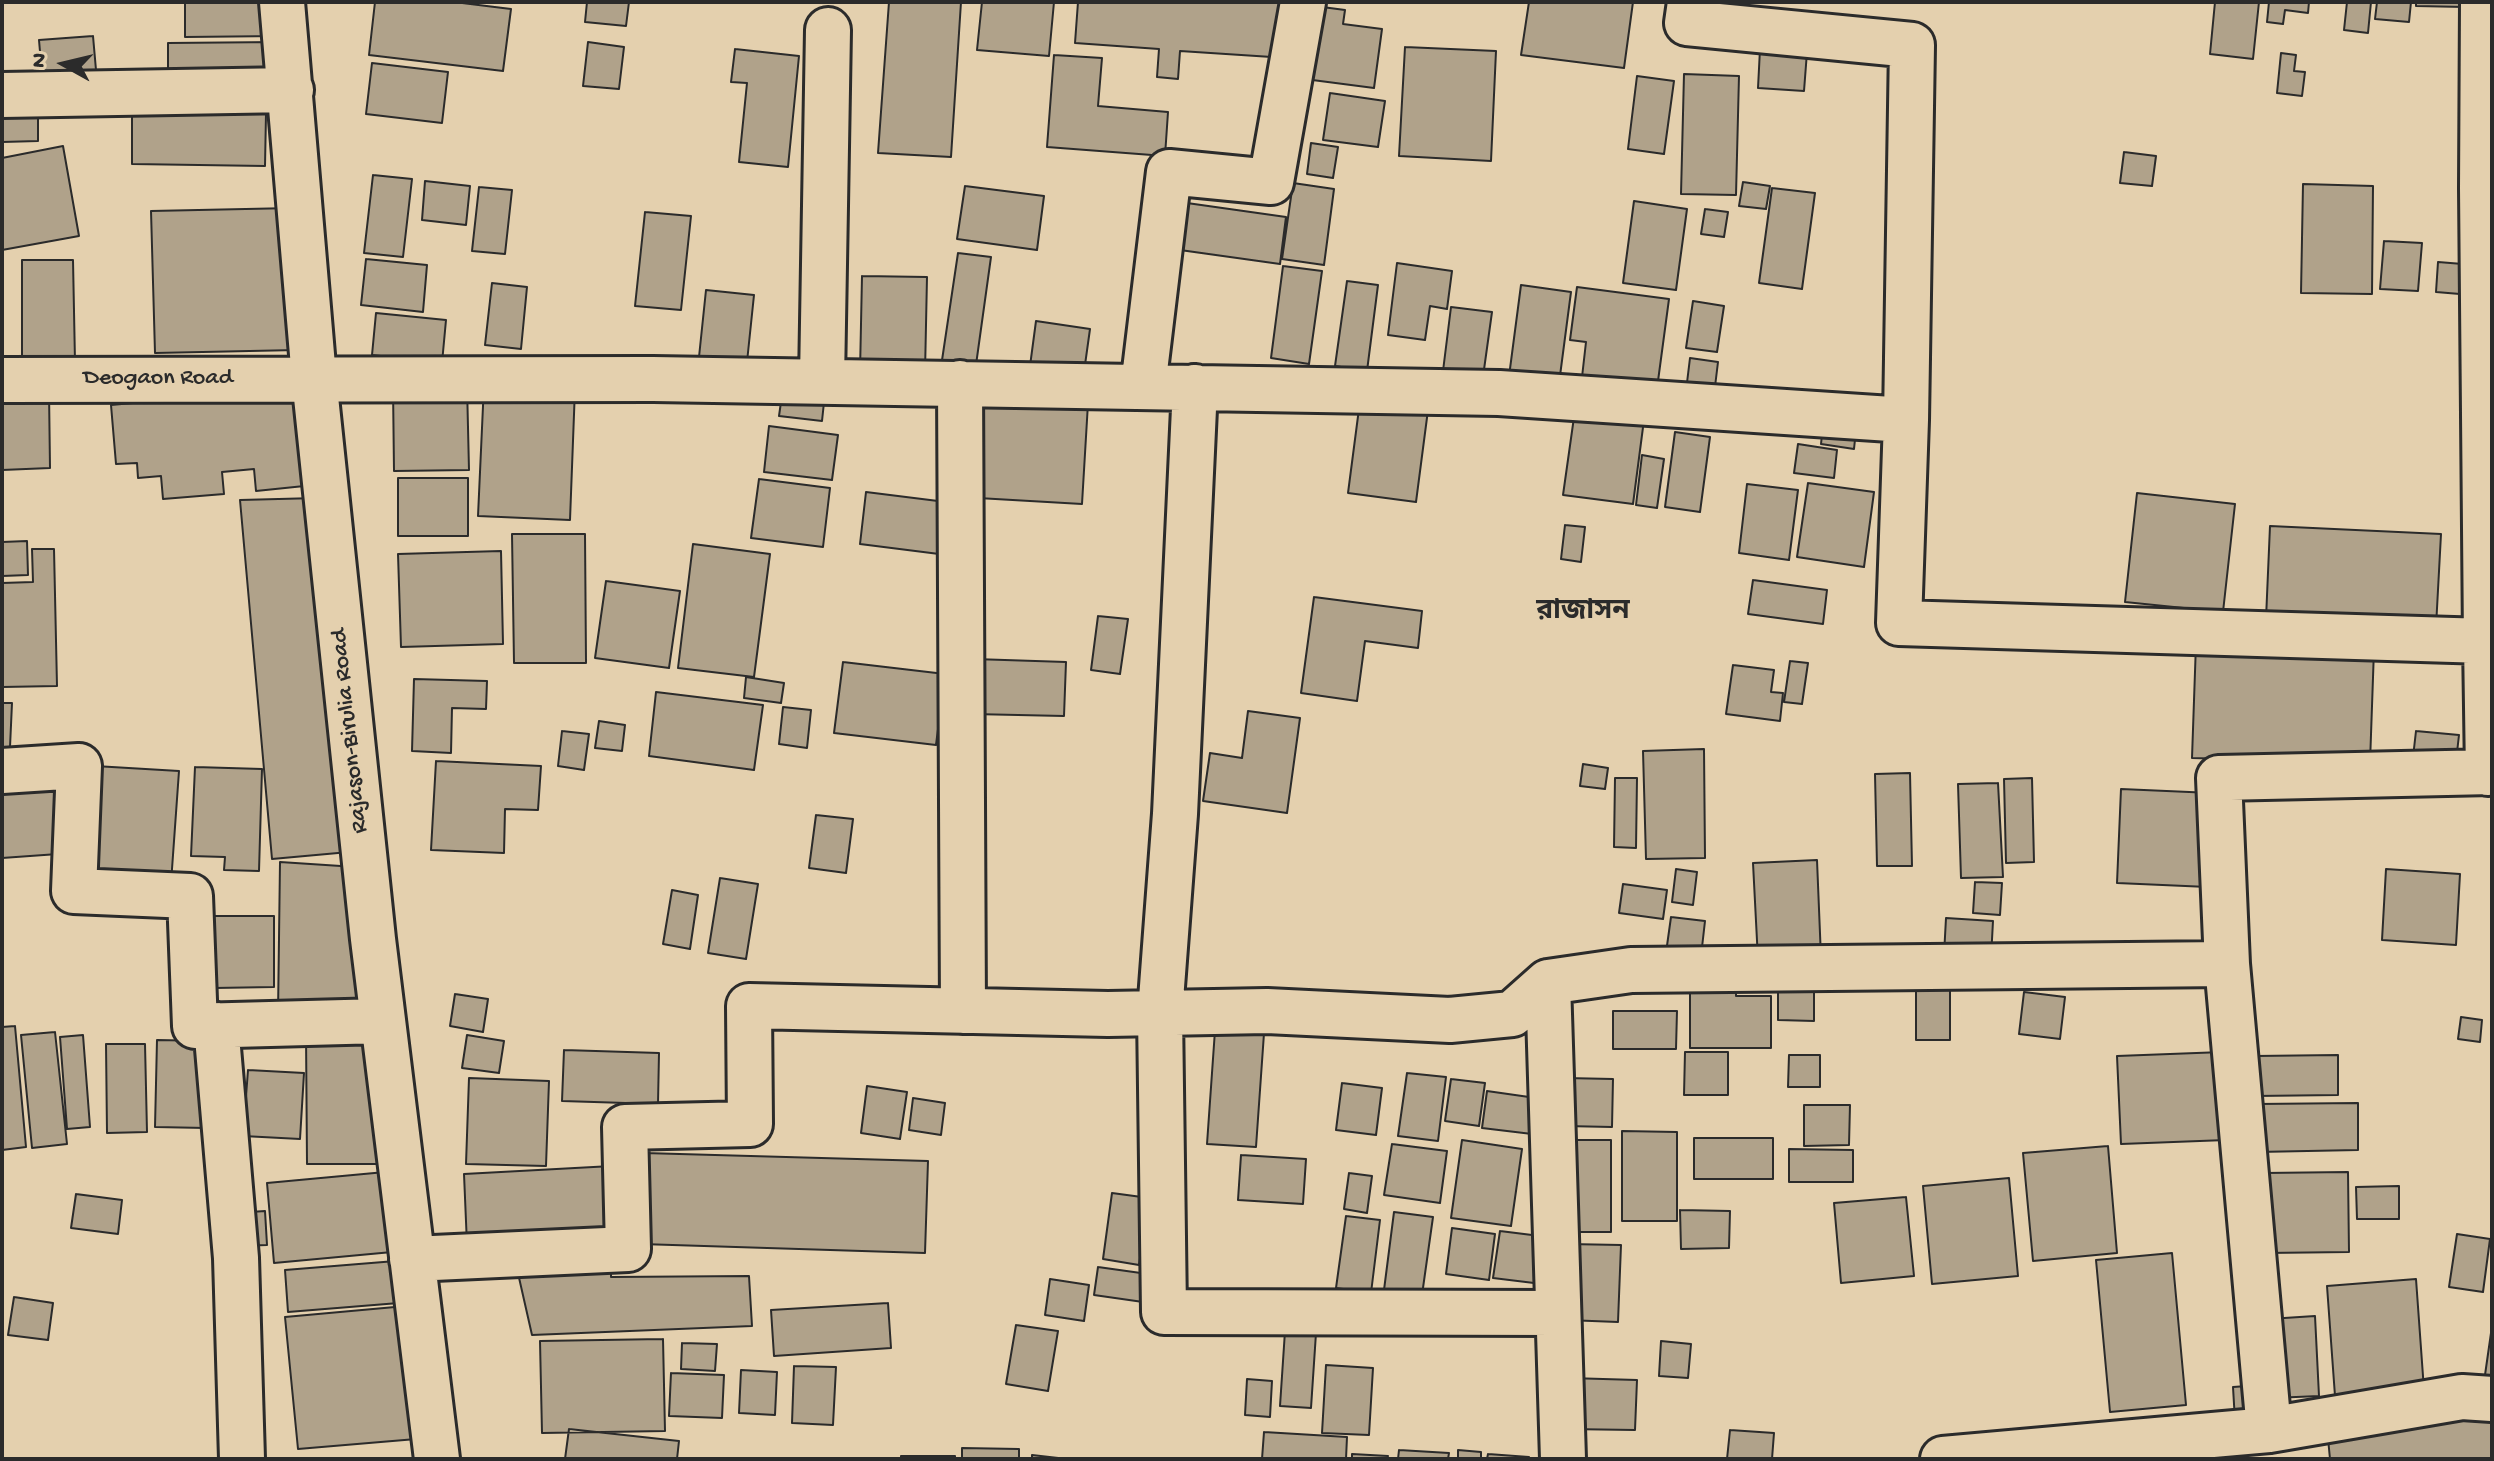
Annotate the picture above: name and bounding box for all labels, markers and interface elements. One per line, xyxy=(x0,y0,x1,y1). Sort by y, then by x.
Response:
north arrow xyxy=(24,24,104,104)
text: N xyxy=(26,52,54,70)
street label: Deogaon Road xyxy=(83,365,233,393)
district label: রাজাসন xyxy=(1536,597,1630,631)
street label: Rajason-Birulia Road xyxy=(326,627,376,835)

